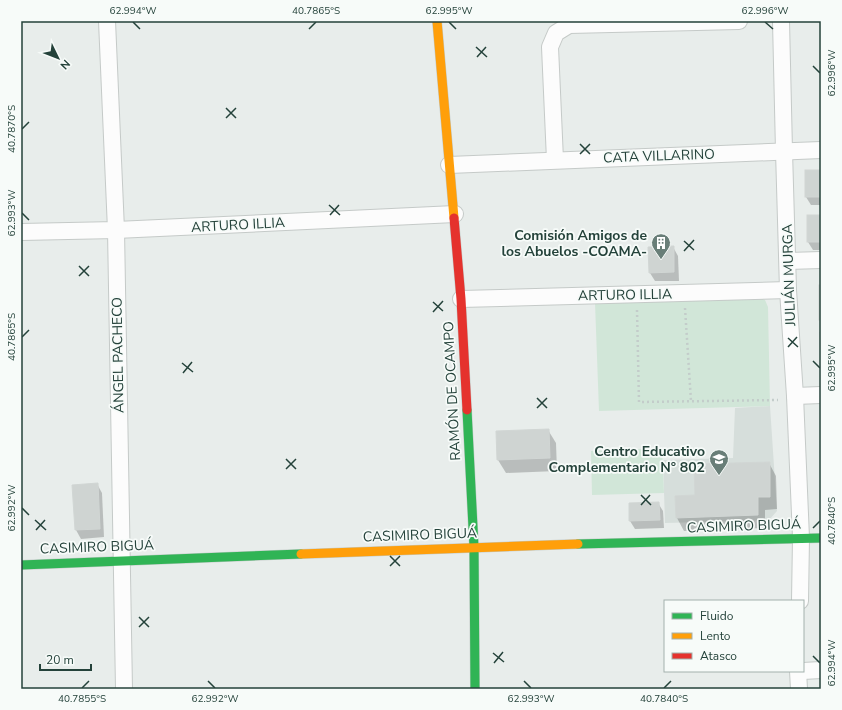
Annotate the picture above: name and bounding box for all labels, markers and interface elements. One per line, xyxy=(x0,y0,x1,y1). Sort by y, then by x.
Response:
text: 62.994°W xyxy=(109,4,157,18)
text: 40.7865°S xyxy=(292,4,340,18)
text: 62.995°W xyxy=(425,4,473,18)
text: 62.996°W xyxy=(741,4,789,18)
north arrow xyxy=(38,38,78,78)
text: 62.996°W xyxy=(825,49,839,97)
text: N xyxy=(57,56,73,73)
text: 40.7870°S xyxy=(5,105,19,153)
street label: CATA VILLARINO xyxy=(603,145,715,167)
text: 62.993°W xyxy=(5,189,19,237)
street label: ARTURO ILLIA xyxy=(191,213,285,237)
street label: JULIÁN MURGA xyxy=(778,224,800,327)
place label: Comisión Amigos de los Abuelos -COAMA- xyxy=(501,226,647,261)
building icon: Comisión Amigos de los Abuelos -COAMA- xyxy=(650,232,672,260)
street label: ARTURO ILLIA xyxy=(578,285,672,305)
street label: ÁNGEL PACHECO xyxy=(107,297,129,413)
text: 40.7865°S xyxy=(5,313,19,361)
street label: RAMÓN DE OCAMPO xyxy=(439,321,465,461)
text: 62.995°W xyxy=(825,344,839,392)
place label: Centro Educativo Complementario N° 802 xyxy=(549,442,705,477)
school or university icon: Centro Educativo Complementario N° 802 xyxy=(708,448,730,476)
text: 62.992°W xyxy=(5,484,19,532)
text: 40.7840°S xyxy=(825,497,839,545)
street label: CASIMIRO BIGUÁ xyxy=(687,515,801,537)
street label: CASIMIRO BIGUÁ xyxy=(363,524,477,546)
street label: CASIMIRO BIGUÁ xyxy=(40,536,154,558)
legend xyxy=(664,600,804,672)
text: Fluido xyxy=(700,608,734,624)
text: Lento xyxy=(700,628,731,644)
text: 62.994°W xyxy=(825,639,839,687)
scale bar xyxy=(40,646,91,672)
text: Atasco xyxy=(700,648,737,664)
text: 20 m xyxy=(46,652,74,668)
text: 40.7855°S xyxy=(58,692,106,706)
text: 62.992°W xyxy=(191,692,239,706)
text: 62.993°W xyxy=(507,692,555,706)
text: 40.7840°S xyxy=(640,692,688,706)

